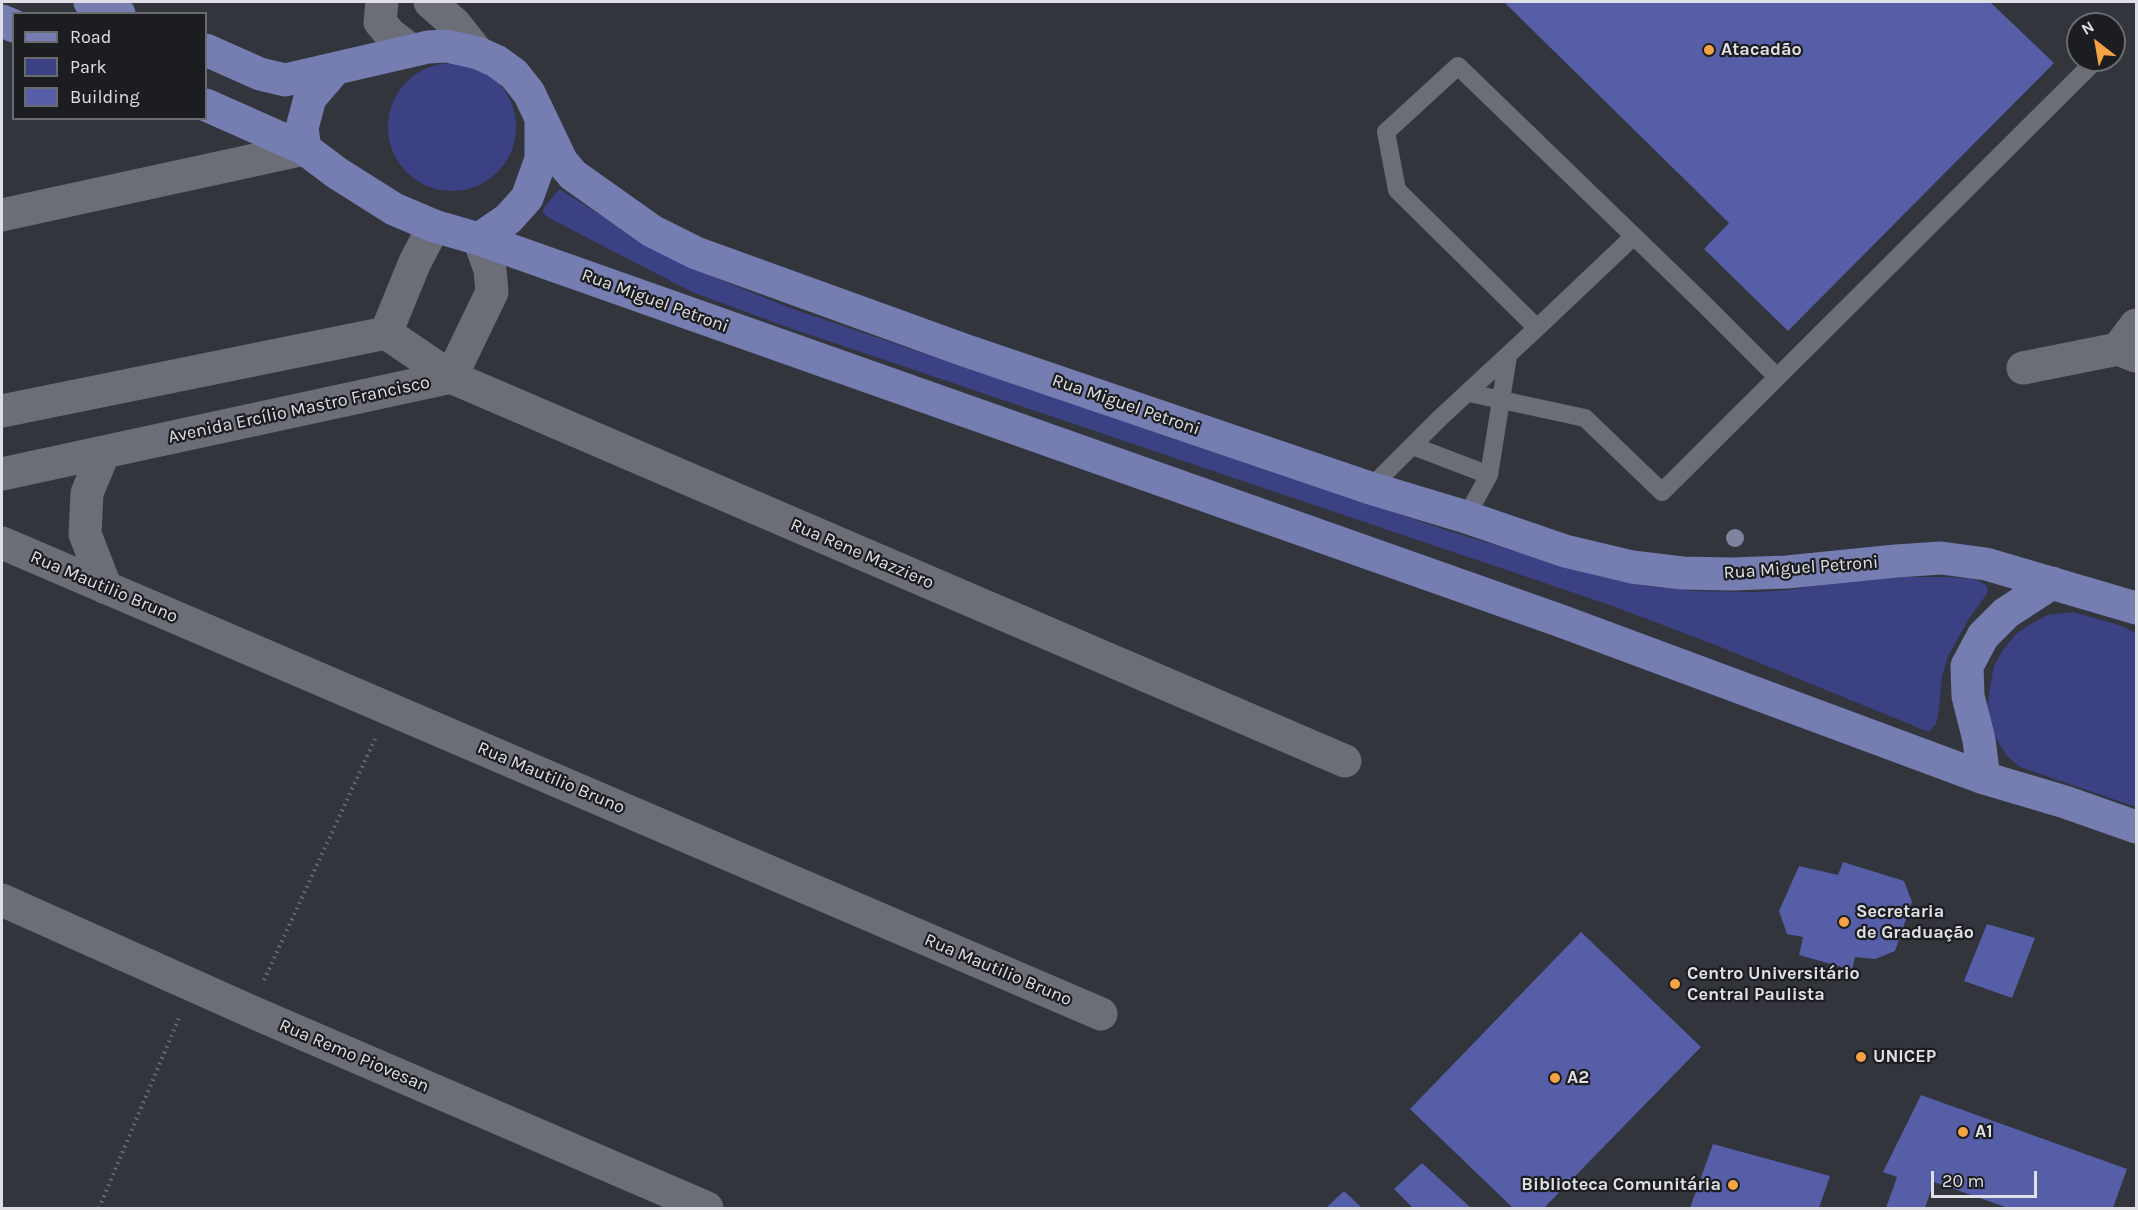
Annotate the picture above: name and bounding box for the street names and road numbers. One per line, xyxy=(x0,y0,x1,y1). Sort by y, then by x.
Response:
street label: Rua Miguel Petroni xyxy=(579,264,731,338)
street label: Rua Miguel Petroni xyxy=(1049,370,1203,440)
street label: Avenida Ercílio Mastro Francisco xyxy=(166,372,432,448)
street label: Rua Rene Mazziero xyxy=(787,514,937,594)
street label: Rua Mautilio Bruno xyxy=(27,546,181,628)
street label: Rua Miguel Petroni xyxy=(1723,552,1879,584)
street label: Rua Mautilio Bruno xyxy=(474,737,628,819)
street label: Rua Mautilio Bruno xyxy=(921,929,1075,1011)
street label: Rua Remo Piovesan xyxy=(276,1015,432,1097)

